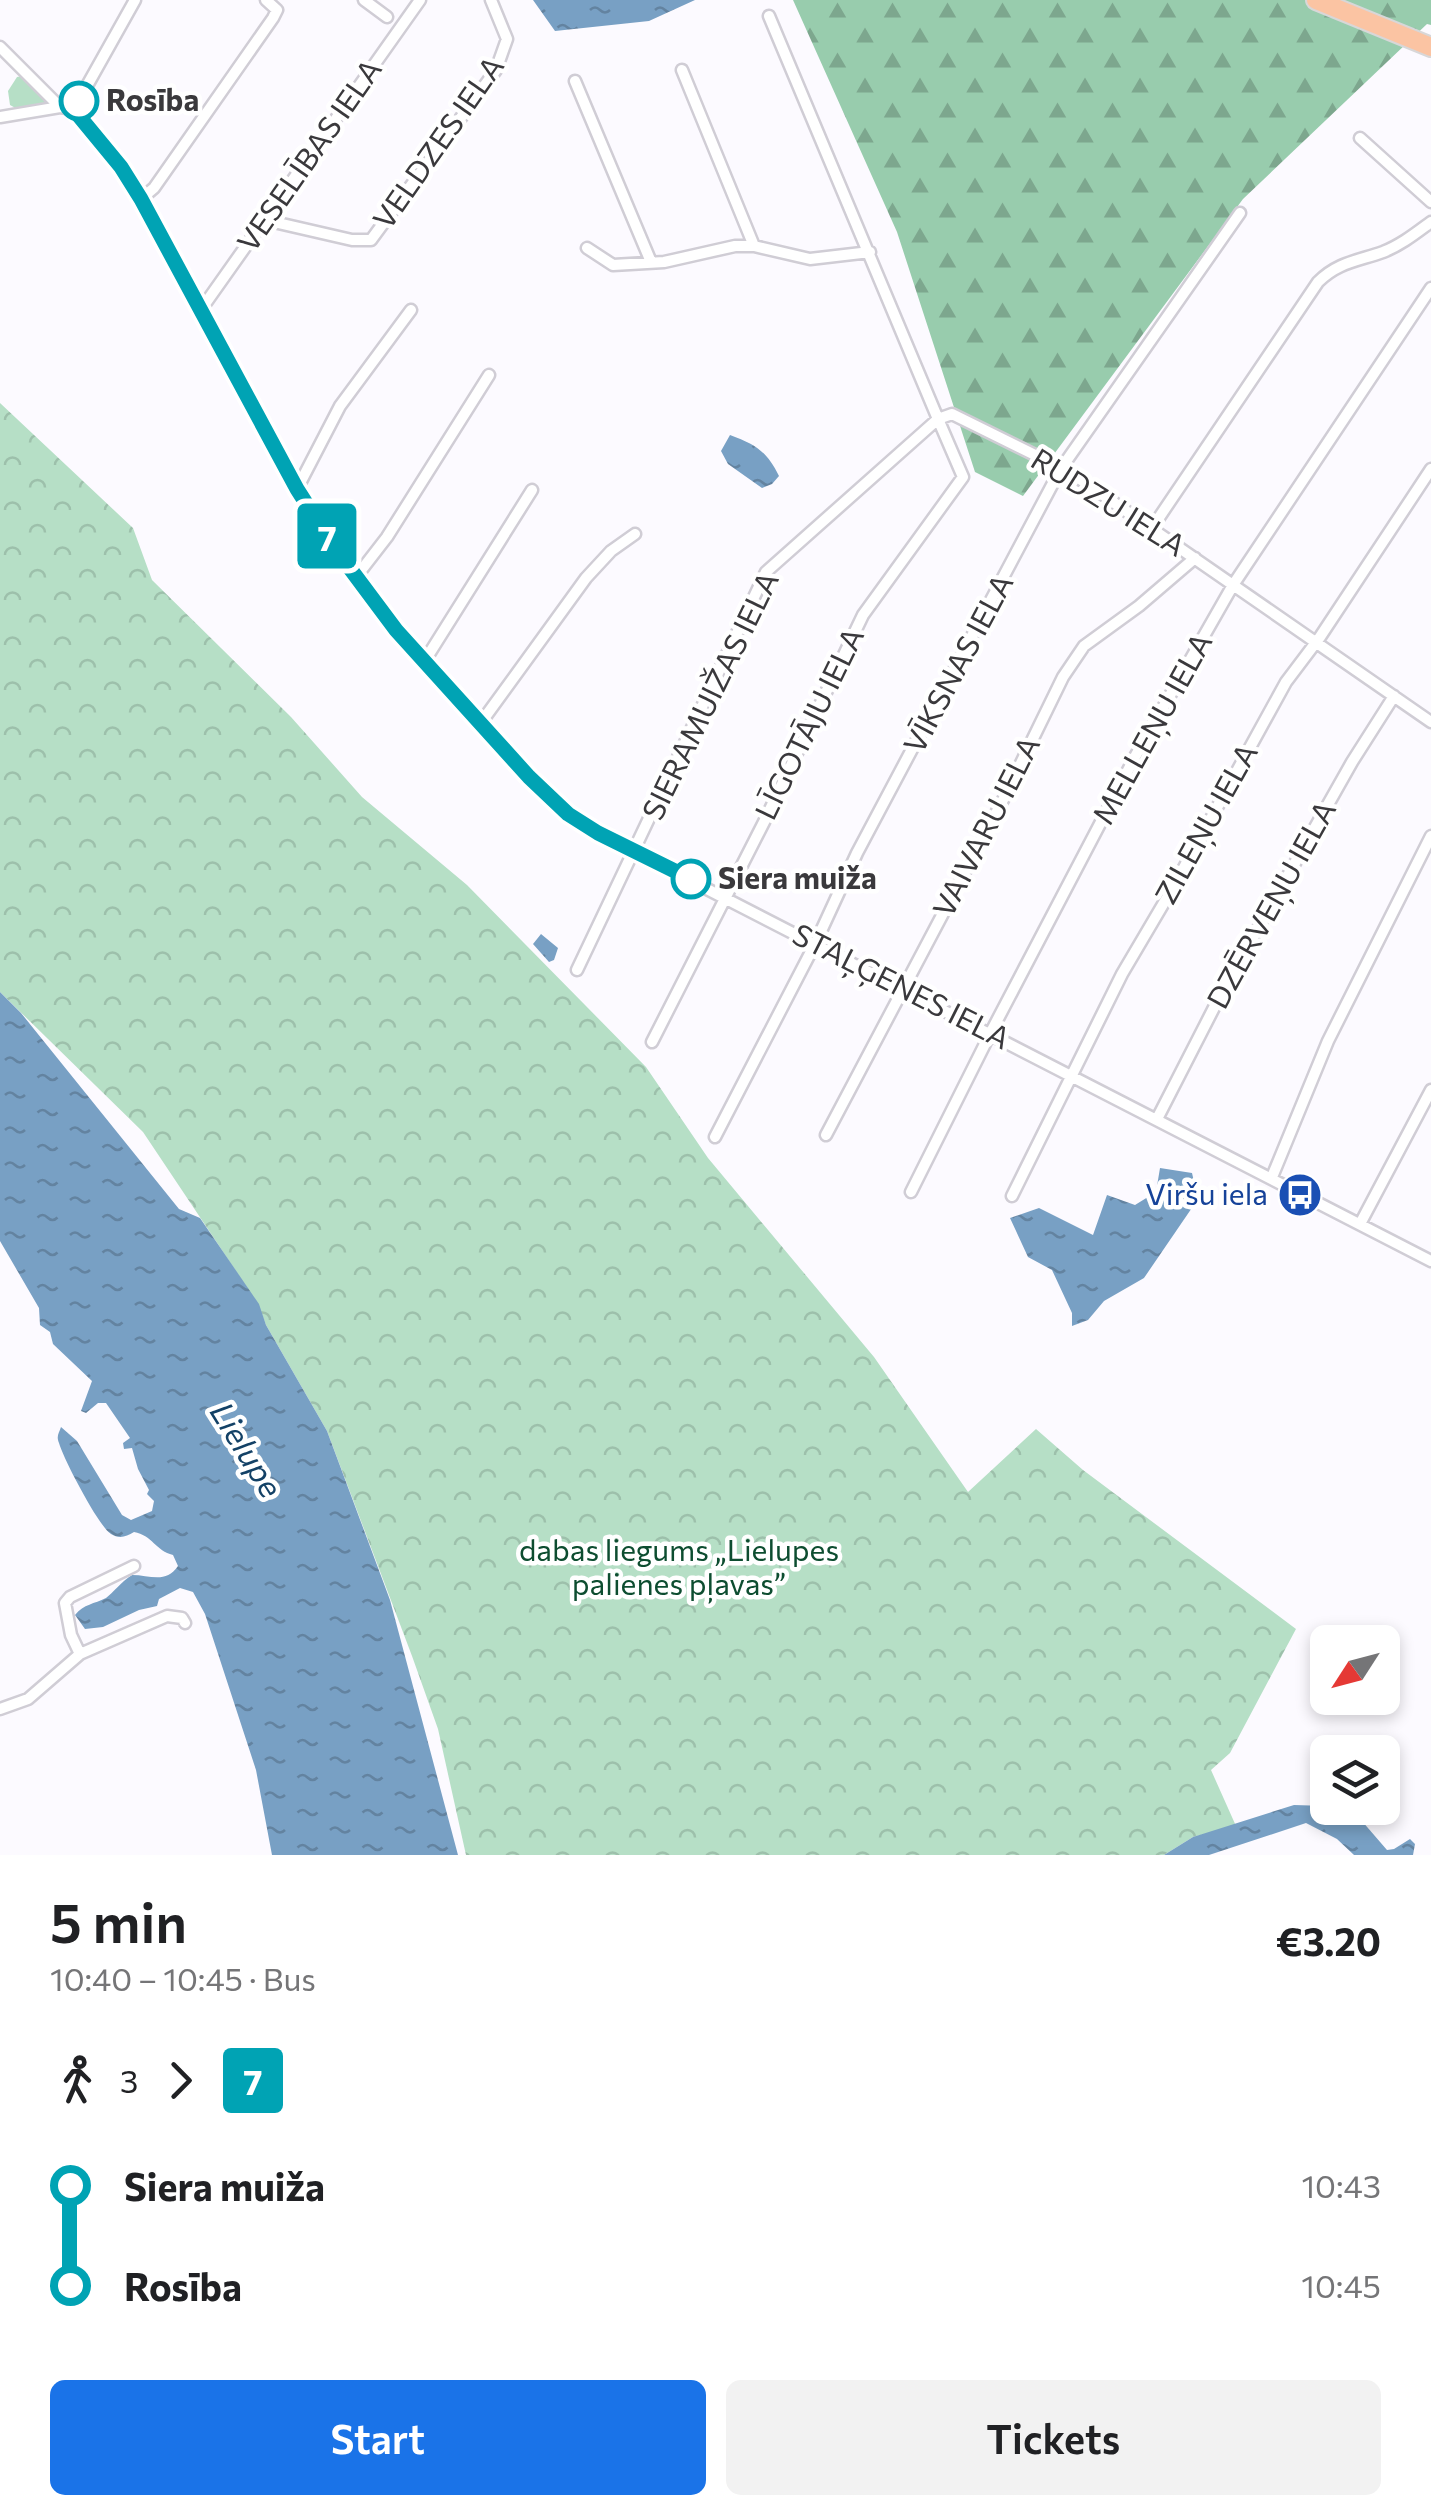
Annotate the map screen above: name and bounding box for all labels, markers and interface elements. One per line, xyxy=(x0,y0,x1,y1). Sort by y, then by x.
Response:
street label: VELDZES IELA xyxy=(364,48,510,235)
street label: VESELĪBAS IELA xyxy=(228,51,388,258)
place label: Rosība xyxy=(106,80,199,117)
marker: Rosība xyxy=(60,82,98,120)
street label: RUDZU IELA xyxy=(1025,439,1193,563)
line badge: 7 xyxy=(294,504,360,568)
text: 7 xyxy=(317,515,337,558)
street label: SIERAMUIŽAS IELA xyxy=(633,565,785,825)
street label: VĪKSNAS IELA xyxy=(894,567,1019,759)
street label: LĪGOTĀJU IELA xyxy=(745,621,870,825)
street label: MELLEŅU IELA xyxy=(1083,626,1221,831)
street label: VAIVARU IELA xyxy=(923,729,1046,922)
street label: ZILEŅU IELA xyxy=(1146,736,1267,911)
street label: DZĒRVEŅU IELA xyxy=(1197,793,1345,1016)
place label: Siera muiža xyxy=(718,858,877,895)
marker: Siera muiža xyxy=(672,860,710,898)
street label: STAĻĢENES IELA xyxy=(786,914,1017,1058)
bus stop icon: Viršu iela xyxy=(1277,1172,1323,1218)
place label: Viršu iela xyxy=(1145,1174,1268,1211)
water label: Lielupe xyxy=(203,1394,293,1504)
park label: dabas liegums „Lielupes palienes pļavas” xyxy=(519,1530,839,1604)
north arrow xyxy=(1310,1625,1400,1715)
map controls xyxy=(1310,1625,1400,1825)
button: layers xyxy=(1310,1735,1400,1825)
text: 5 min xyxy=(50,1887,187,1954)
text: €3.20 xyxy=(1276,1917,1381,1964)
text: 10:40 – 10:45 · Bus xyxy=(50,1958,316,1998)
icon: walk xyxy=(50,2053,105,2108)
icon: forward xyxy=(153,2053,208,2108)
text: 7 xyxy=(243,2059,263,2102)
text: 3 xyxy=(120,2060,138,2100)
text: Siera muiža xyxy=(124,2162,325,2209)
text: 10:43 xyxy=(1301,2165,1381,2205)
text: Rosība xyxy=(124,2262,242,2309)
text: 10:45 xyxy=(1301,2265,1381,2305)
button: Start xyxy=(50,2380,706,2495)
button: Tickets xyxy=(726,2380,1381,2495)

